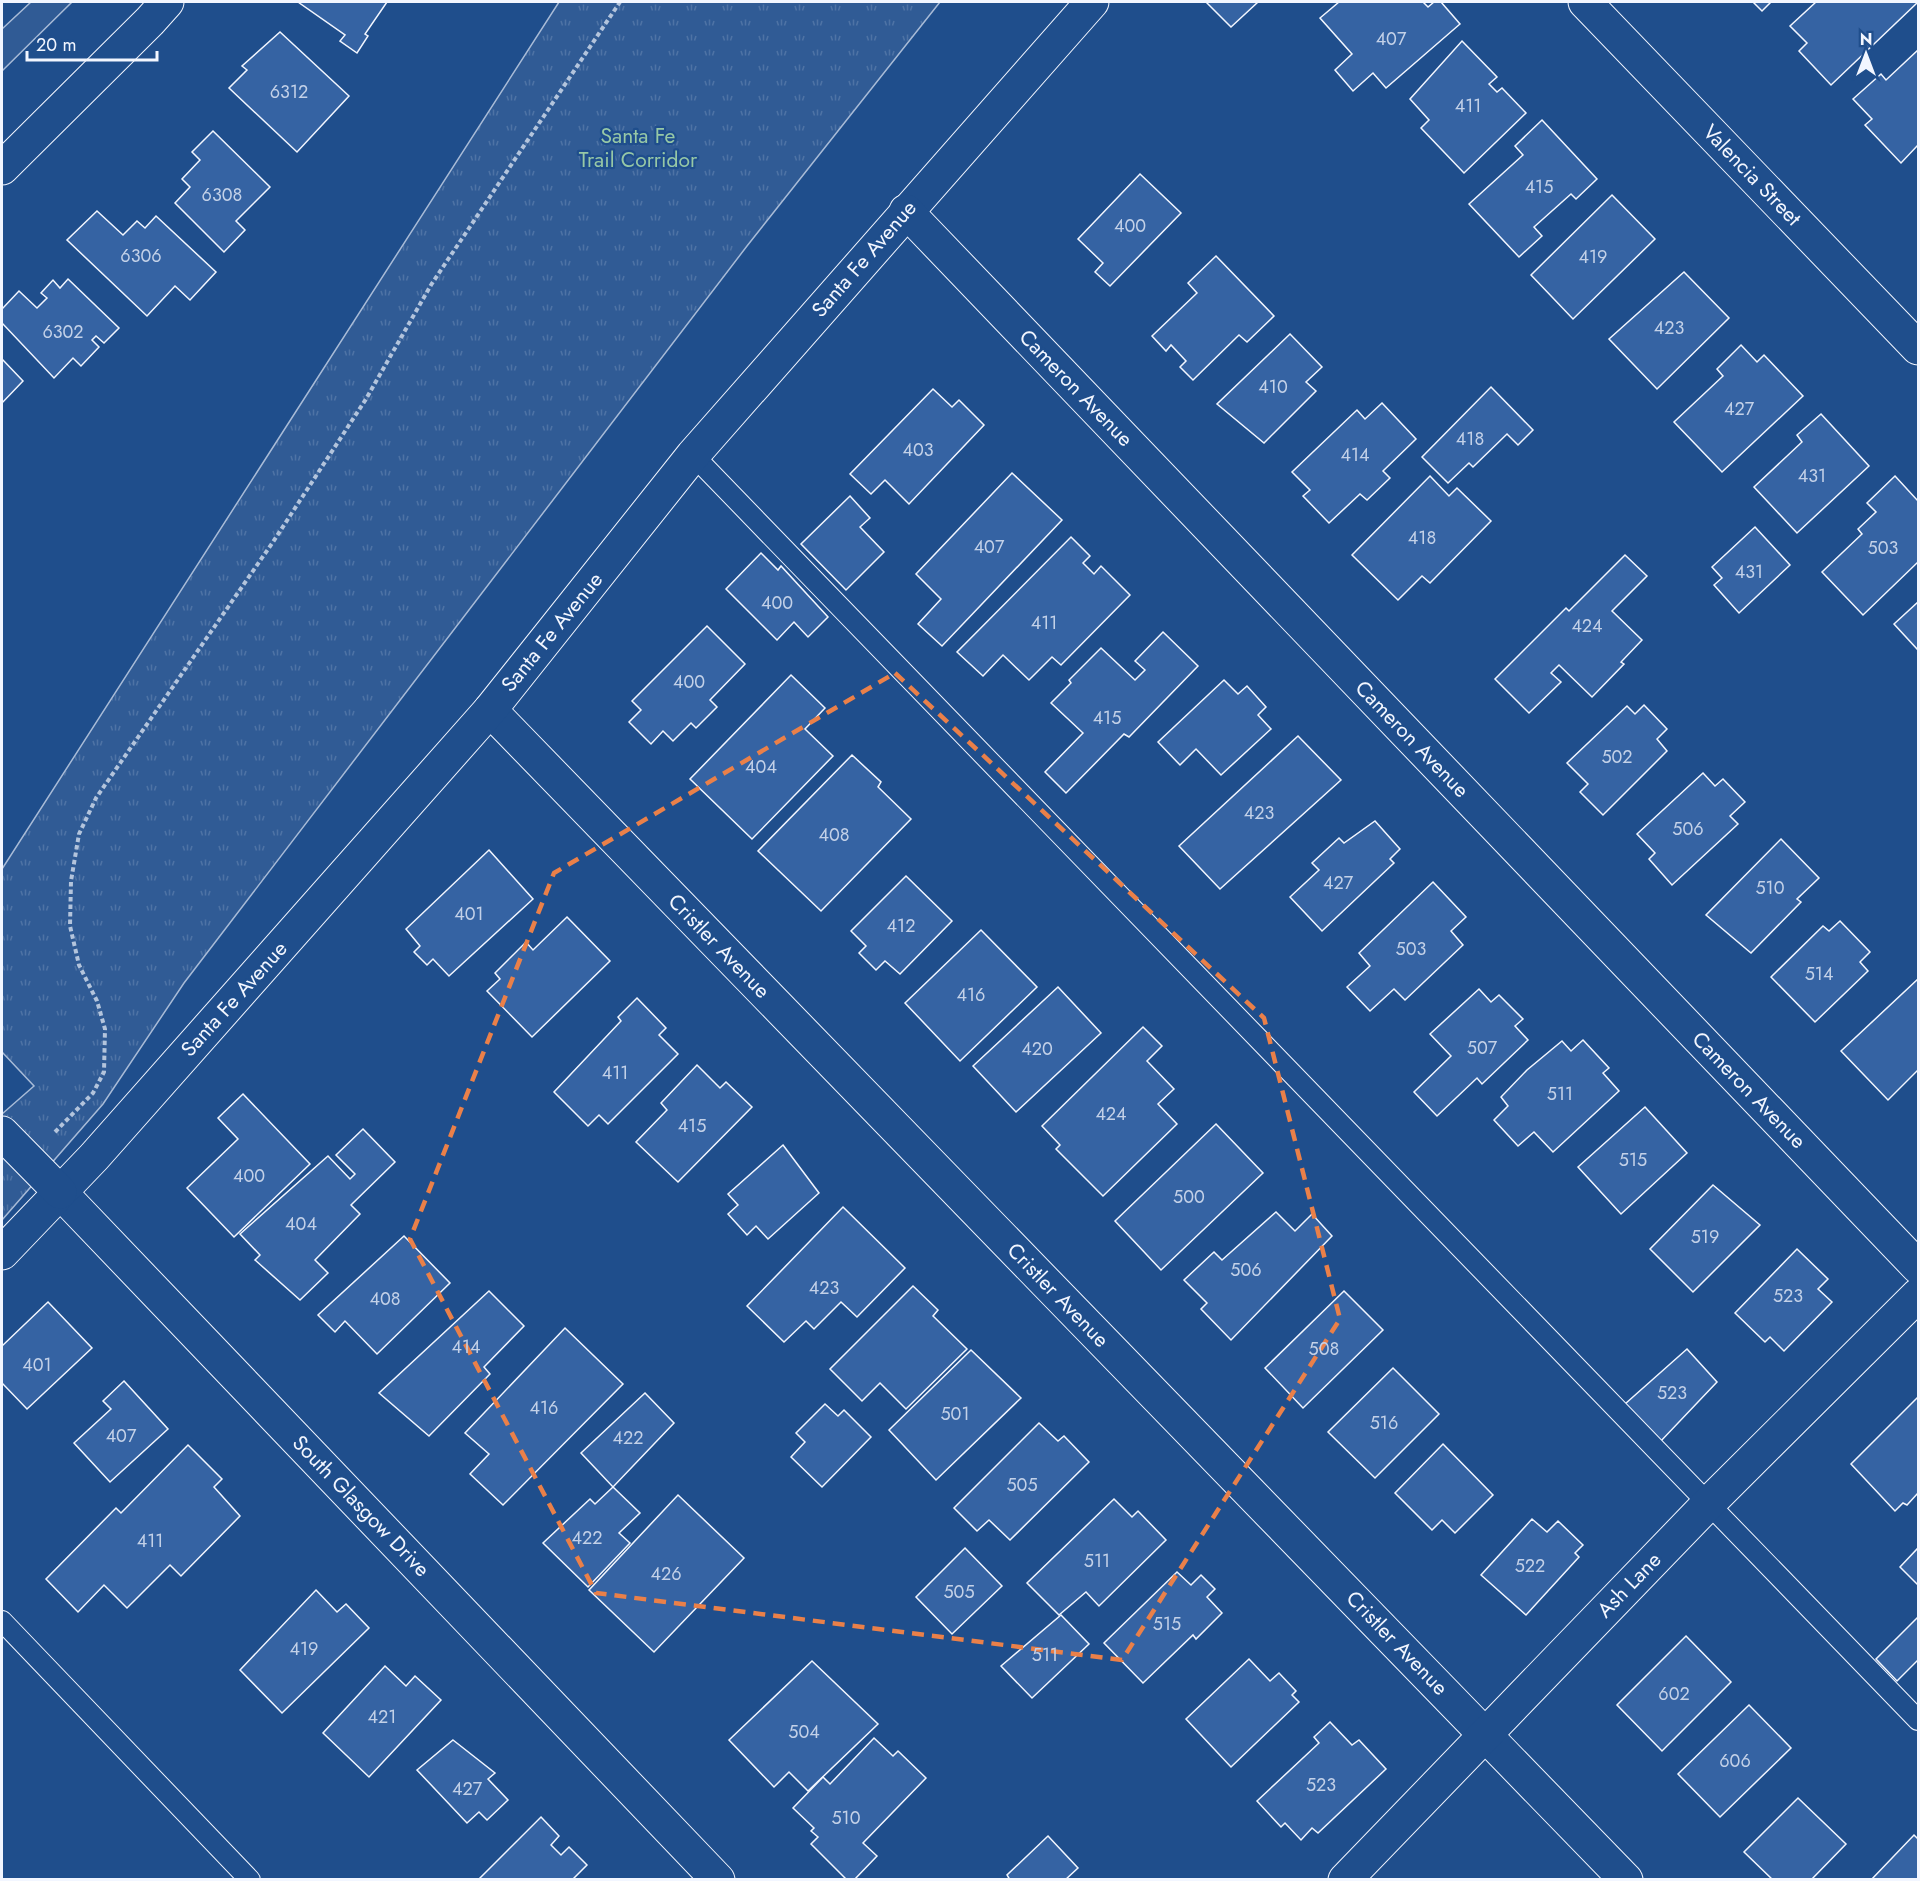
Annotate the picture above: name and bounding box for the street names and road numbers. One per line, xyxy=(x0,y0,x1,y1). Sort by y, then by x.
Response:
street label: Valencia Street xyxy=(1696,118,1808,232)
street label: Santa Fe Avenue xyxy=(805,194,923,324)
street label: Cameron Avenue xyxy=(1012,323,1140,453)
street label: Santa Fe Avenue xyxy=(494,566,610,698)
street label: Cameron Avenue xyxy=(1348,674,1476,804)
street label: Cristler Avenue xyxy=(661,887,777,1005)
street label: Santa Fe Avenue xyxy=(174,934,294,1063)
street label: Cameron Avenue xyxy=(1685,1025,1813,1155)
street label: Cristler Avenue xyxy=(1000,1236,1116,1354)
street label: South Glasgow Drive xyxy=(285,1429,437,1584)
street label: Ash Lane xyxy=(1590,1545,1668,1625)
street label: Cristler Avenue xyxy=(1339,1584,1455,1702)

